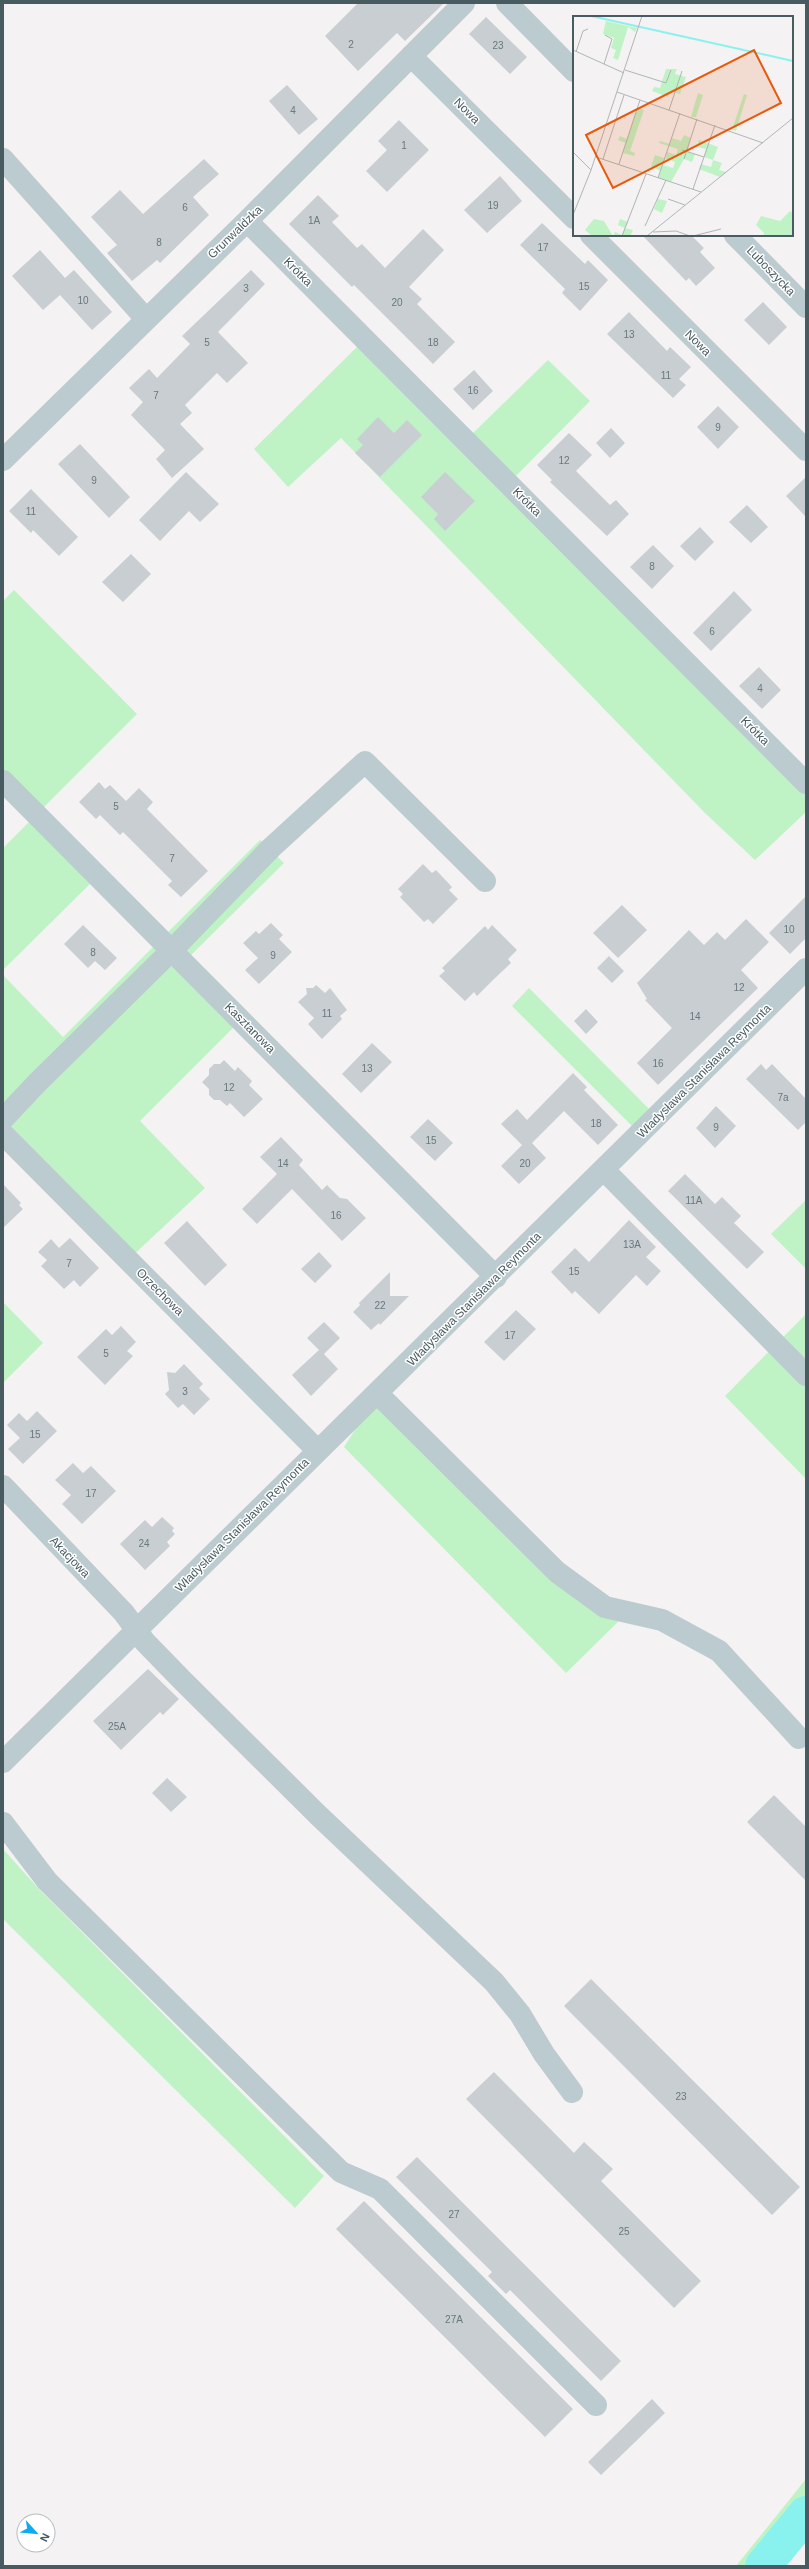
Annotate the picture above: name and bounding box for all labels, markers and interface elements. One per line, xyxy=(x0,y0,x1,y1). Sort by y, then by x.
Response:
inset map xyxy=(573,16,793,236)
house number: 2 xyxy=(348,39,354,50)
house number: 23 xyxy=(492,40,504,51)
street label: Nowa xyxy=(451,95,483,127)
house number: 4 xyxy=(290,105,296,116)
house number: 1 xyxy=(401,140,407,151)
house number: 19 xyxy=(487,200,499,211)
house number: 6 xyxy=(182,202,188,213)
street label: Grunwaldzka xyxy=(205,202,265,261)
house number: 1A xyxy=(308,215,320,226)
house number: 8 xyxy=(156,237,162,248)
house number: 17 xyxy=(537,242,549,253)
street label: Luboszycka xyxy=(744,243,798,299)
street label: Krótka xyxy=(281,255,315,289)
house number: 15 xyxy=(578,281,590,292)
house number: 3 xyxy=(243,283,249,294)
house number: 10 xyxy=(77,295,89,306)
house number: 20 xyxy=(391,297,403,308)
street label: Nowa xyxy=(682,327,714,359)
house number: 13 xyxy=(623,329,635,340)
house number: 5 xyxy=(204,337,210,348)
house number: 18 xyxy=(427,337,439,348)
house number: 11 xyxy=(661,370,672,381)
house number: 16 xyxy=(467,385,479,396)
house number: 7 xyxy=(153,390,159,401)
house number: 9 xyxy=(715,422,721,433)
house number: 12 xyxy=(558,455,570,466)
house number: 9 xyxy=(91,475,97,486)
street label: Krótka xyxy=(510,485,544,519)
house number: 11 xyxy=(26,506,37,517)
house number: 8 xyxy=(649,561,655,572)
house number: 6 xyxy=(709,626,715,637)
house number: 4 xyxy=(757,683,763,694)
street label: Krótka xyxy=(738,714,772,748)
house number: 5 xyxy=(113,801,119,812)
house number: 7 xyxy=(169,853,175,864)
house number: 10 xyxy=(783,924,795,935)
house number: 8 xyxy=(90,947,96,958)
house number: 9 xyxy=(270,950,276,961)
house number: 12 xyxy=(733,982,745,993)
street label: Kasztanowa xyxy=(222,1000,278,1056)
street label: Władysława Stanisława Reymonta xyxy=(634,1001,774,1141)
house number: 11 xyxy=(322,1008,333,1019)
house number: 14 xyxy=(689,1011,701,1022)
house number: 16 xyxy=(652,1058,664,1069)
house number: 13 xyxy=(361,1063,373,1074)
house number: 12 xyxy=(223,1082,235,1093)
house number: 7a xyxy=(777,1092,789,1103)
house number: 18 xyxy=(590,1118,602,1129)
house number: 9 xyxy=(713,1122,719,1133)
house number: 15 xyxy=(425,1135,437,1146)
house number: 14 xyxy=(277,1158,289,1169)
house number: 20 xyxy=(519,1158,531,1169)
house number: 11A xyxy=(685,1195,703,1206)
house number: 16 xyxy=(330,1210,342,1221)
street label: Władysława Stanisława Reymonta xyxy=(404,1229,544,1369)
house number: 13A xyxy=(623,1239,641,1250)
house number: 7 xyxy=(66,1258,72,1269)
street label: Orzechowa xyxy=(134,1266,187,1319)
house number: 15 xyxy=(568,1266,580,1277)
house number: 22 xyxy=(374,1300,386,1311)
house number: 17 xyxy=(504,1330,516,1341)
house number: 5 xyxy=(103,1348,109,1359)
house number: 3 xyxy=(182,1386,188,1397)
house number: 15 xyxy=(29,1429,41,1440)
street label: Władysława Stanisława Reymonta xyxy=(172,1455,312,1595)
house number: 17 xyxy=(85,1488,97,1499)
street label: Akacjowa xyxy=(47,1534,93,1581)
house number: 24 xyxy=(138,1538,150,1549)
house number: 25A xyxy=(108,1721,126,1732)
house number: 23 xyxy=(675,2091,687,2102)
house number: 27 xyxy=(448,2209,460,2220)
house number: 25 xyxy=(618,2226,630,2237)
house number: 27A xyxy=(445,2314,463,2325)
north arrow xyxy=(16,2513,56,2553)
text: N xyxy=(38,2531,52,2544)

